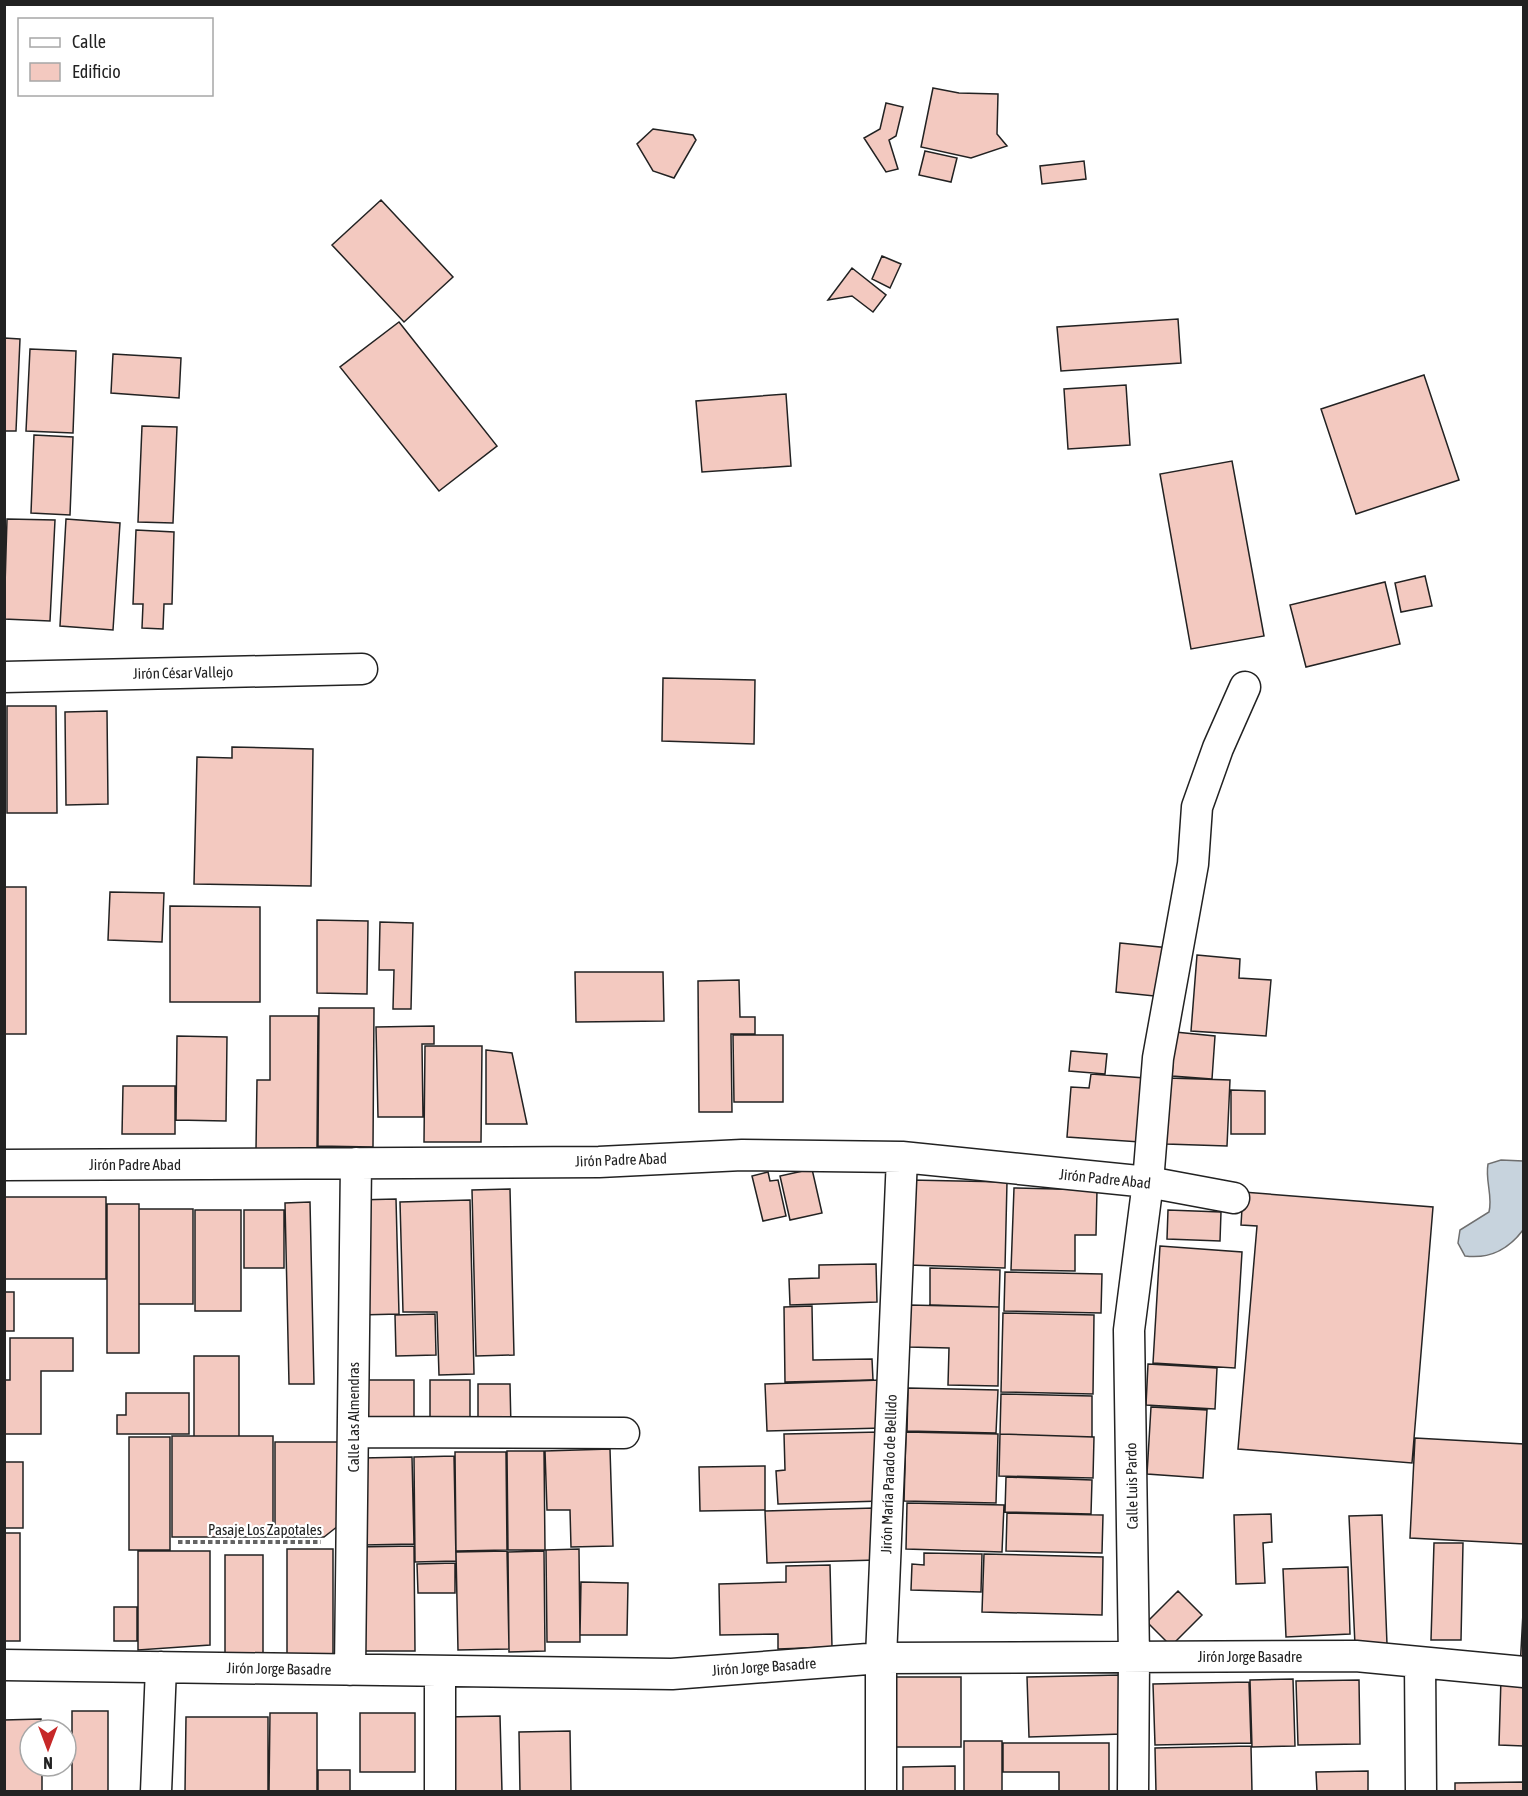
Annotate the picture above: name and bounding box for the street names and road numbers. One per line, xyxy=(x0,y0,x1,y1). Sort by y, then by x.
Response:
street label: Jirón César Vallejo xyxy=(133,663,233,682)
street label: Jirón Padre Abad xyxy=(575,1149,667,1170)
street label: Jirón Padre Abad xyxy=(89,1156,181,1173)
street label: Jirón Padre Abad xyxy=(1058,1165,1152,1192)
street label: Calle Las Almendras xyxy=(345,1362,362,1472)
street label: Jirón María Parado de Bellido xyxy=(877,1394,900,1554)
street label: Calle Luis Pardo xyxy=(1122,1442,1141,1530)
street label: Pasaje Los Zapotales xyxy=(208,1521,322,1538)
street label: Jirón Jorge Basadre xyxy=(1198,1648,1302,1665)
street label: Jirón Jorge Basadre xyxy=(711,1654,817,1679)
street label: Jirón Jorge Basadre xyxy=(227,1659,332,1678)

